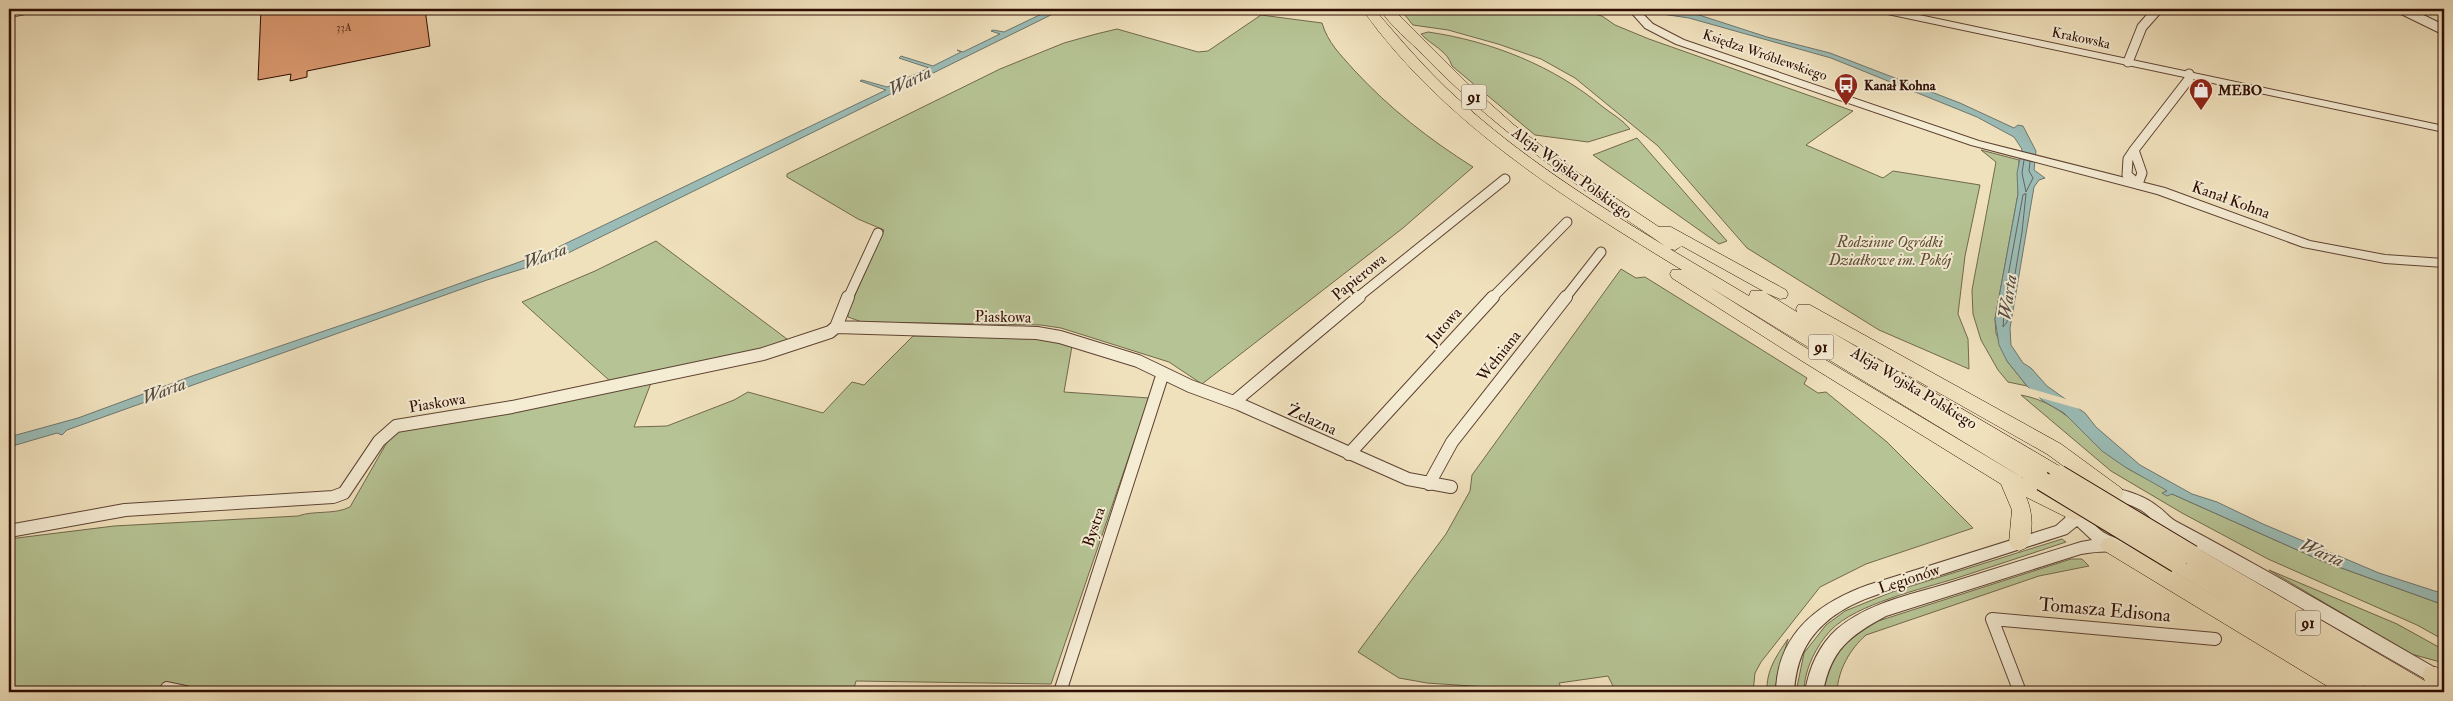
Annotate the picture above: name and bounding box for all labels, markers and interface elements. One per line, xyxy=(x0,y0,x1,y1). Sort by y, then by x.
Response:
house number: 33A xyxy=(336,21,352,34)
street label: Krakowska xyxy=(2050,23,2112,53)
street label: Księdza Wróblewskiego xyxy=(1700,26,1830,84)
water label: Warta xyxy=(885,61,935,101)
bus stop icon: Kanał Kohna xyxy=(1833,72,1859,106)
place label: Kanał Kohna xyxy=(1864,77,1937,94)
shop icon: MEBO xyxy=(2188,77,2214,111)
place label: MEBO xyxy=(2217,82,2262,99)
road number: 91 xyxy=(1462,84,1486,110)
street label: Aleja Wojska Polskiego xyxy=(1507,122,1636,224)
street label: Kanał Kohna xyxy=(2189,177,2273,224)
park label: Rodzinne Ogródki Działkowe im. Pokój xyxy=(1828,232,1952,270)
water label: Warta xyxy=(520,237,570,275)
street label: Papierowa xyxy=(1328,249,1391,306)
water label: Warta xyxy=(1993,273,2023,321)
street label: Jutowa xyxy=(1421,303,1467,350)
street label: Piaskowa xyxy=(974,307,1032,328)
street label: Wełniana xyxy=(1472,326,1525,386)
road number: 91 xyxy=(1808,334,1834,360)
street label: Aleja Wojska Polskiego xyxy=(1846,342,1981,434)
water label: Warta xyxy=(139,372,189,410)
street label: Piaskowa xyxy=(407,389,467,417)
street label: Żelazna xyxy=(1284,399,1341,440)
street label: Bystra xyxy=(1078,504,1110,549)
water label: Warta xyxy=(2297,533,2347,573)
street label: Legionów xyxy=(1876,559,1943,598)
street label: Tomasza Edisona xyxy=(2038,592,2172,628)
road number: 91 xyxy=(2296,610,2320,636)

